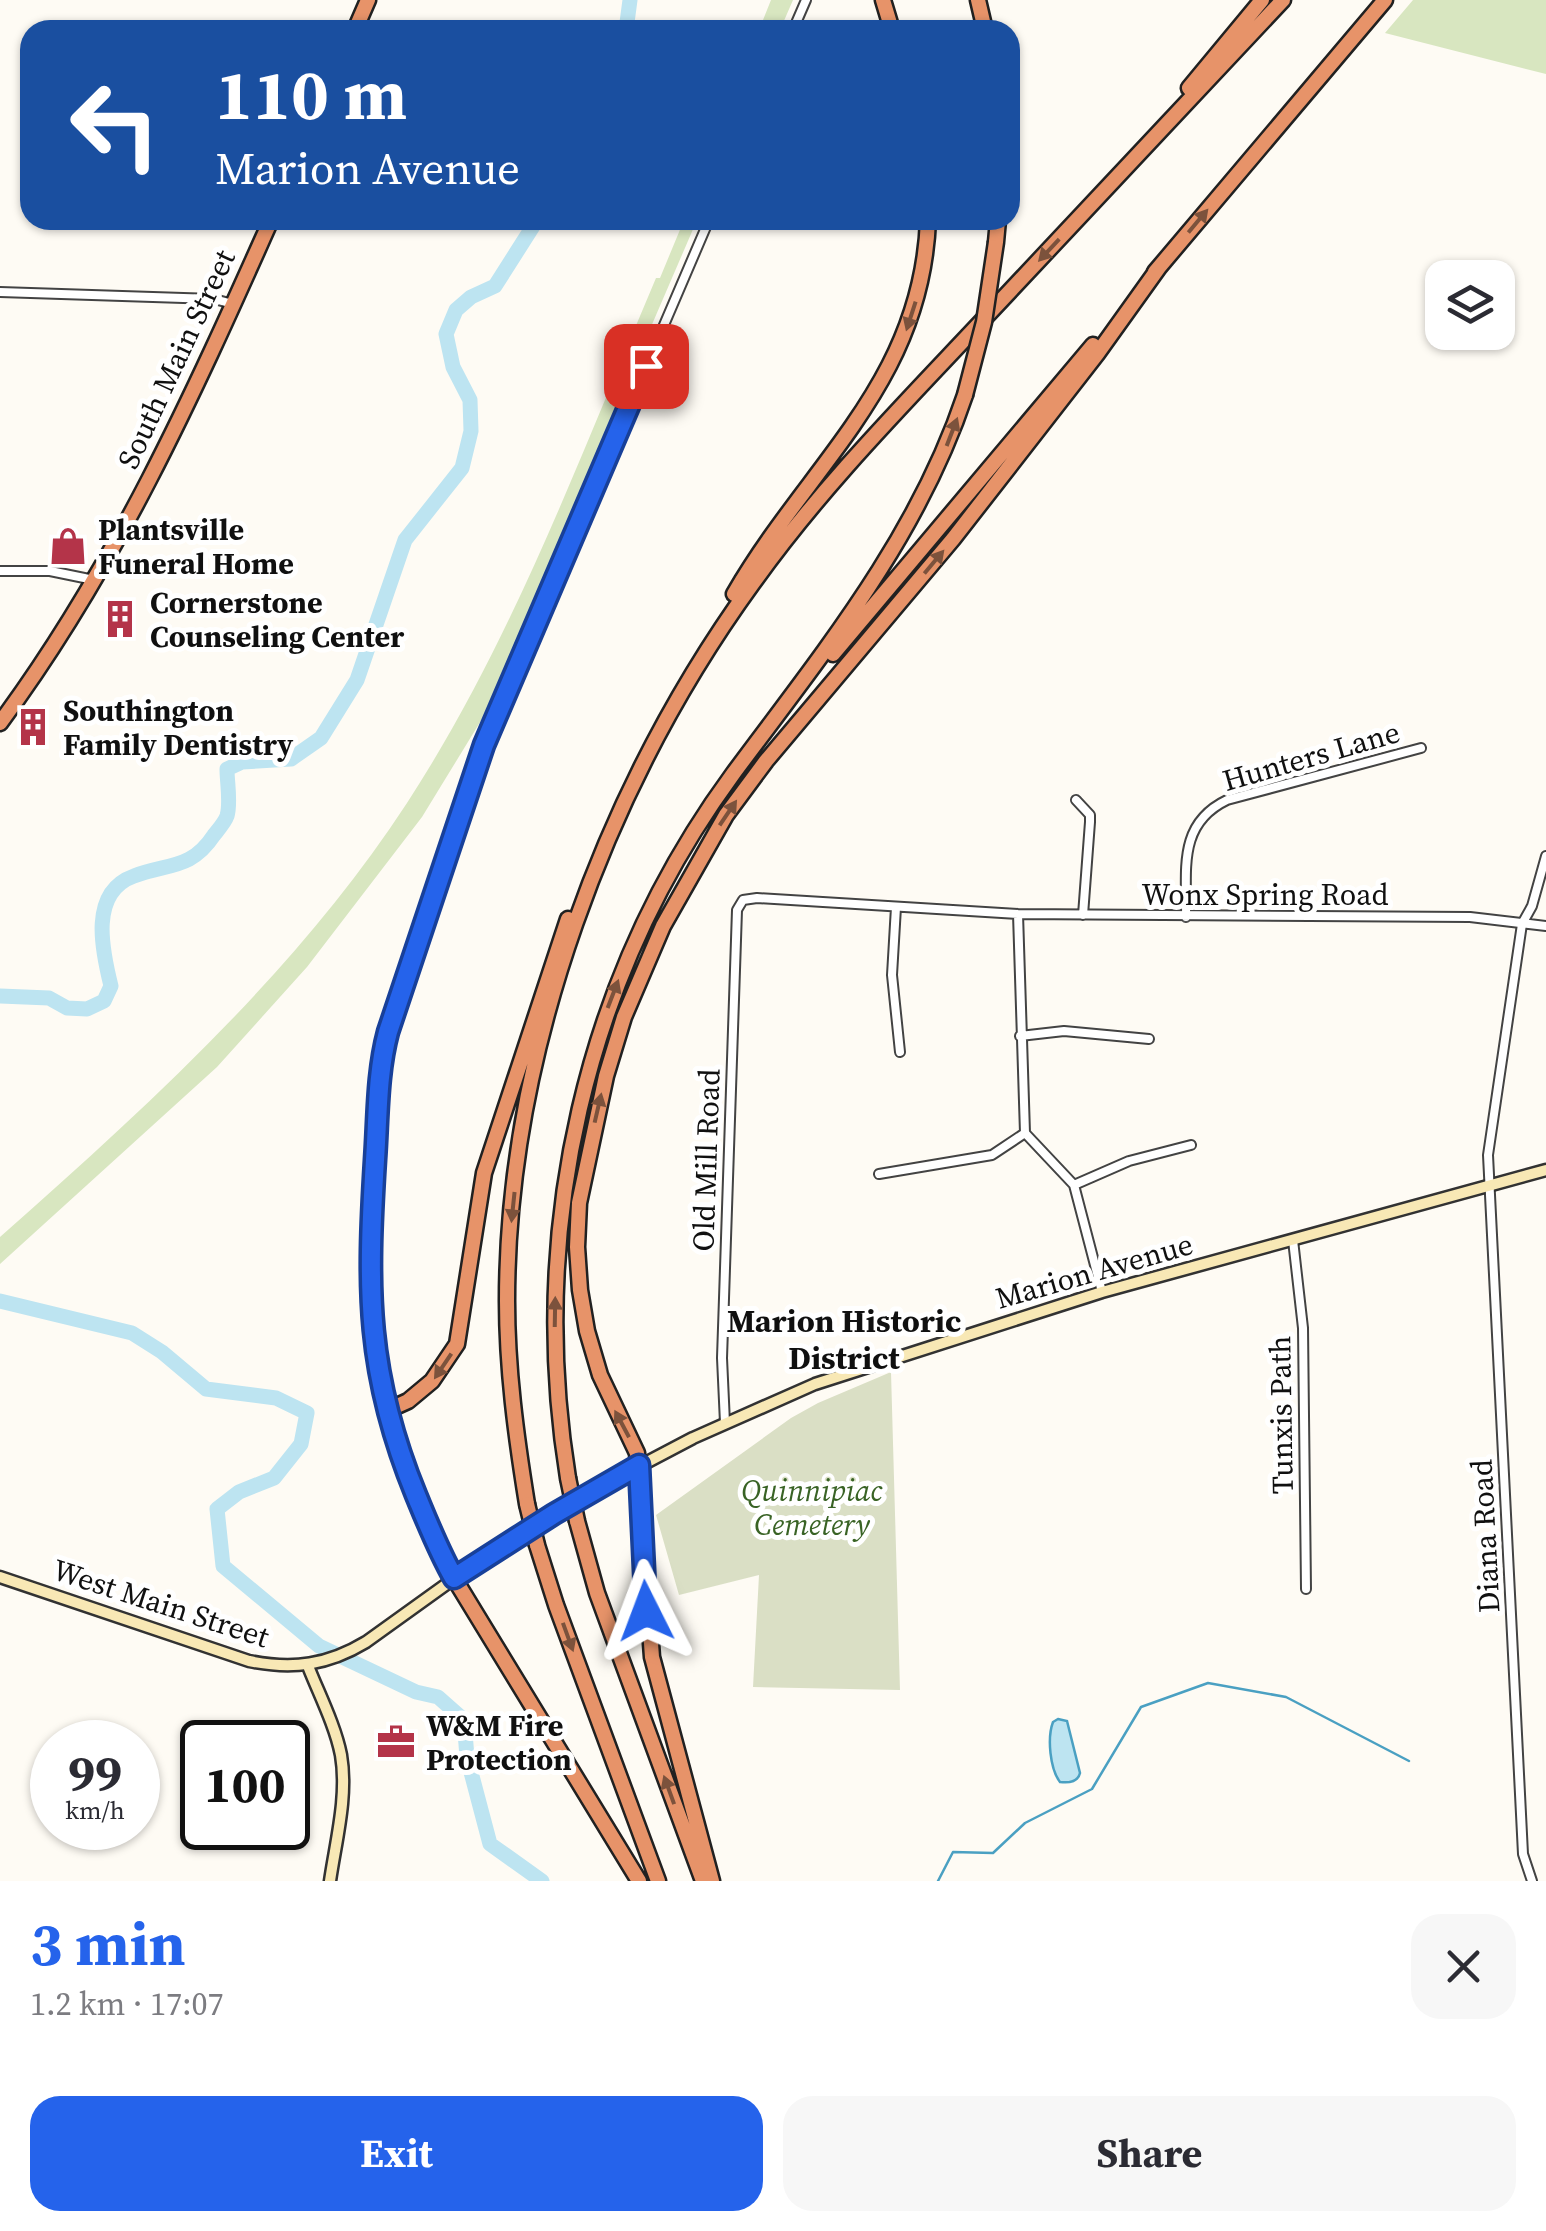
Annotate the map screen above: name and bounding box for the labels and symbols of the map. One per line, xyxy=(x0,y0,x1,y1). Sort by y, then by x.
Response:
one-way arrow xyxy=(1187,208,1209,233)
one-way arrow xyxy=(1038,238,1061,262)
street label: South Main Street xyxy=(107,243,245,475)
one-way arrow xyxy=(903,301,918,331)
pin xyxy=(604,324,689,409)
one-way arrow xyxy=(945,416,960,446)
place label: Plantsville Funeral Home xyxy=(98,509,294,584)
shop icon: Plantsville Funeral Home xyxy=(47,525,89,567)
one-way arrow xyxy=(923,549,945,574)
place label: Cornerstone Counseling Center xyxy=(150,582,404,657)
building icon: Cornerstone Counseling Center xyxy=(99,598,141,640)
place label: Southington Family Dentistry xyxy=(63,690,293,765)
building icon: Southington Family Dentistry xyxy=(12,706,54,748)
street label: Hunters Lane xyxy=(1218,711,1404,801)
one-way arrow xyxy=(719,799,737,826)
street label: Wonx Spring Road xyxy=(1141,874,1389,915)
one-way arrow xyxy=(606,978,622,1008)
street label: Old Mill Road xyxy=(682,1068,730,1252)
one-way arrow xyxy=(591,1092,606,1123)
one-way arrow xyxy=(505,1192,521,1223)
street label: Marion Avenue xyxy=(991,1223,1197,1319)
one-way arrow xyxy=(547,1295,563,1327)
district label: Marion Historic District xyxy=(727,1299,961,1380)
street label: Tunxis Path xyxy=(1259,1335,1303,1495)
one-way arrow xyxy=(434,1352,453,1379)
one-way arrow xyxy=(614,1409,631,1438)
street label: Diana Road xyxy=(1461,1458,1509,1614)
park label: Quinnipiac Cemetery xyxy=(741,1470,883,1545)
street label: West Main Street xyxy=(48,1549,275,1657)
position arrow xyxy=(594,1559,698,1663)
one-way arrow xyxy=(560,1623,576,1653)
place label: W&M Fire Protection xyxy=(426,1705,572,1780)
speed limit sign: 100 xyxy=(180,1720,310,1850)
office icon: W&M Fire Protection xyxy=(375,1721,417,1763)
one-way arrow xyxy=(661,1774,676,1804)

